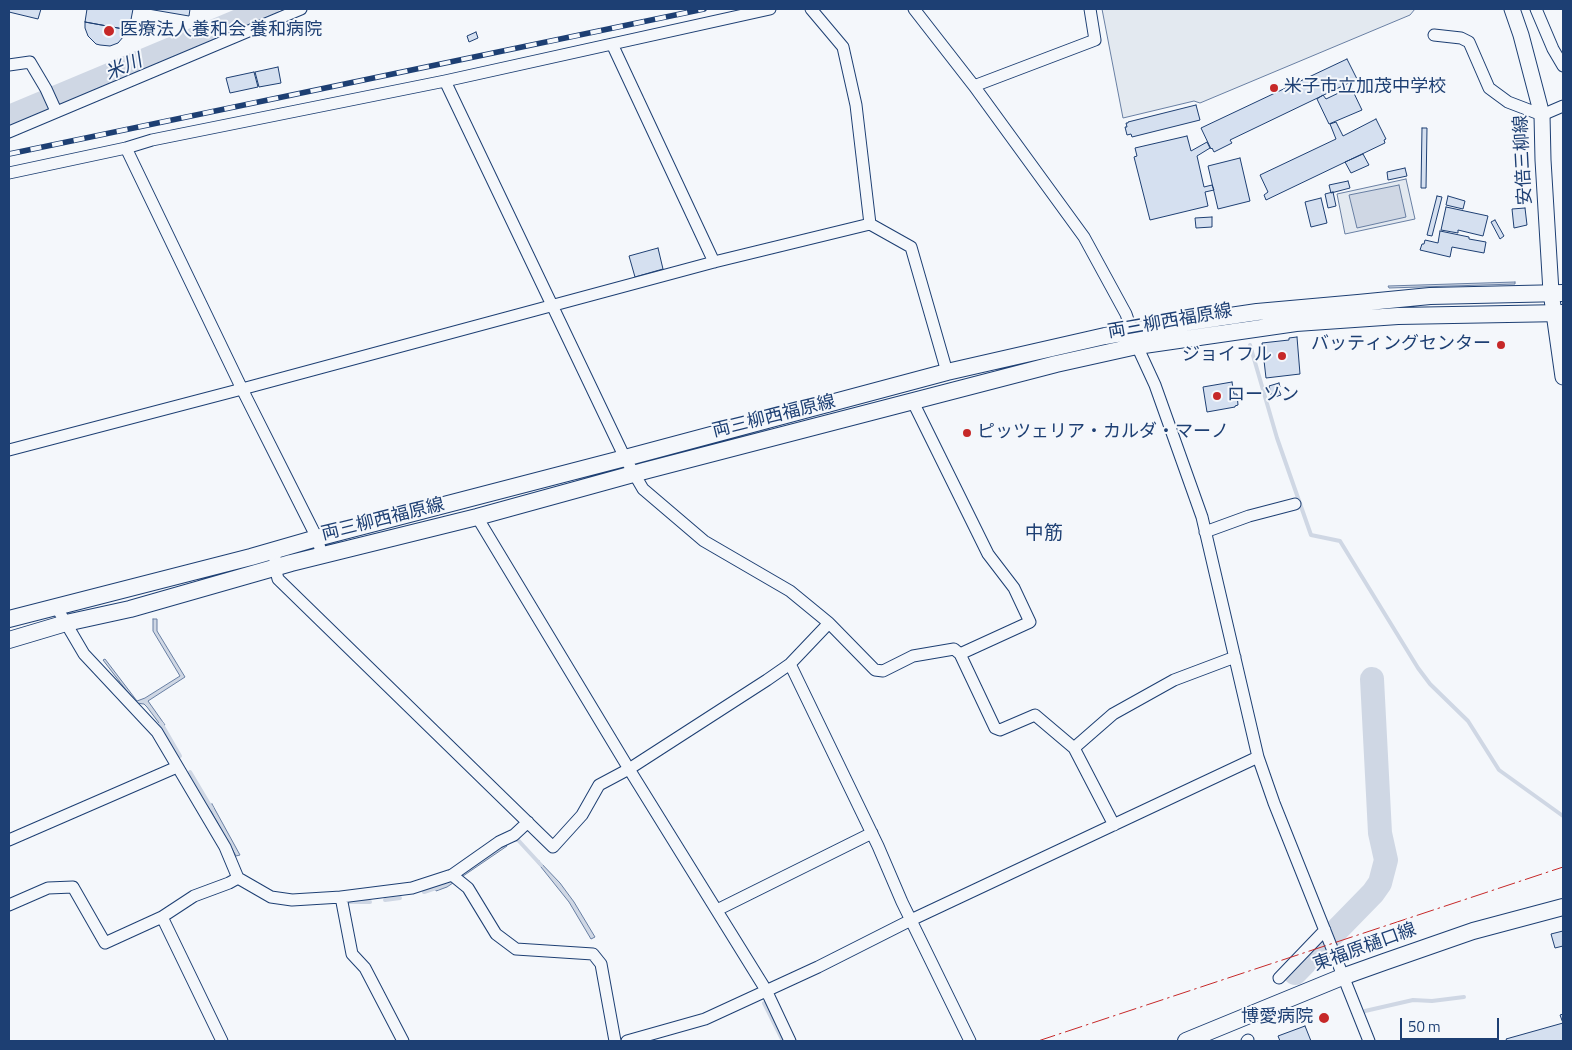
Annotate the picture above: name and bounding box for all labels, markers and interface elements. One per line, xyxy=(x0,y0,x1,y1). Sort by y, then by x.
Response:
place label: 医療法人養和会 養和病院 xyxy=(120,20,322,42)
marker: 医療法人養和会 養和病院 xyxy=(102,24,116,38)
water label: 米川 xyxy=(102,50,146,86)
place label: 米子市立加茂中学校 xyxy=(1284,77,1446,99)
marker: 米子市立加茂中学校 xyxy=(1268,82,1280,94)
street label: 安倍三柳線 xyxy=(1511,114,1537,206)
street label: 両三柳西福原線 xyxy=(1106,300,1234,344)
place label: バッティングセンター xyxy=(1311,334,1491,356)
marker: バッティングセンター xyxy=(1495,339,1507,351)
place label: ジョイフル xyxy=(1182,345,1272,367)
marker: ジョイフル xyxy=(1276,350,1288,362)
place label: ローソン xyxy=(1227,385,1299,407)
marker: ローソン xyxy=(1211,390,1223,402)
street label: 両三柳西福原線 xyxy=(710,391,838,443)
place label: ピッツェリア・カルダ・マーノ xyxy=(977,422,1229,444)
marker: ピッツェリア・カルダ・マーノ xyxy=(961,427,973,439)
street label: 両三柳西福原線 xyxy=(319,494,447,546)
district label: 中筋 xyxy=(1025,523,1063,545)
street label: 東福原樋口線 xyxy=(1311,919,1419,977)
place label: 博愛病院 xyxy=(1241,1007,1313,1029)
scale bar xyxy=(1402,1008,1501,1040)
marker: 博愛病院 xyxy=(1317,1011,1331,1025)
text: 50 m xyxy=(1408,1015,1441,1038)

